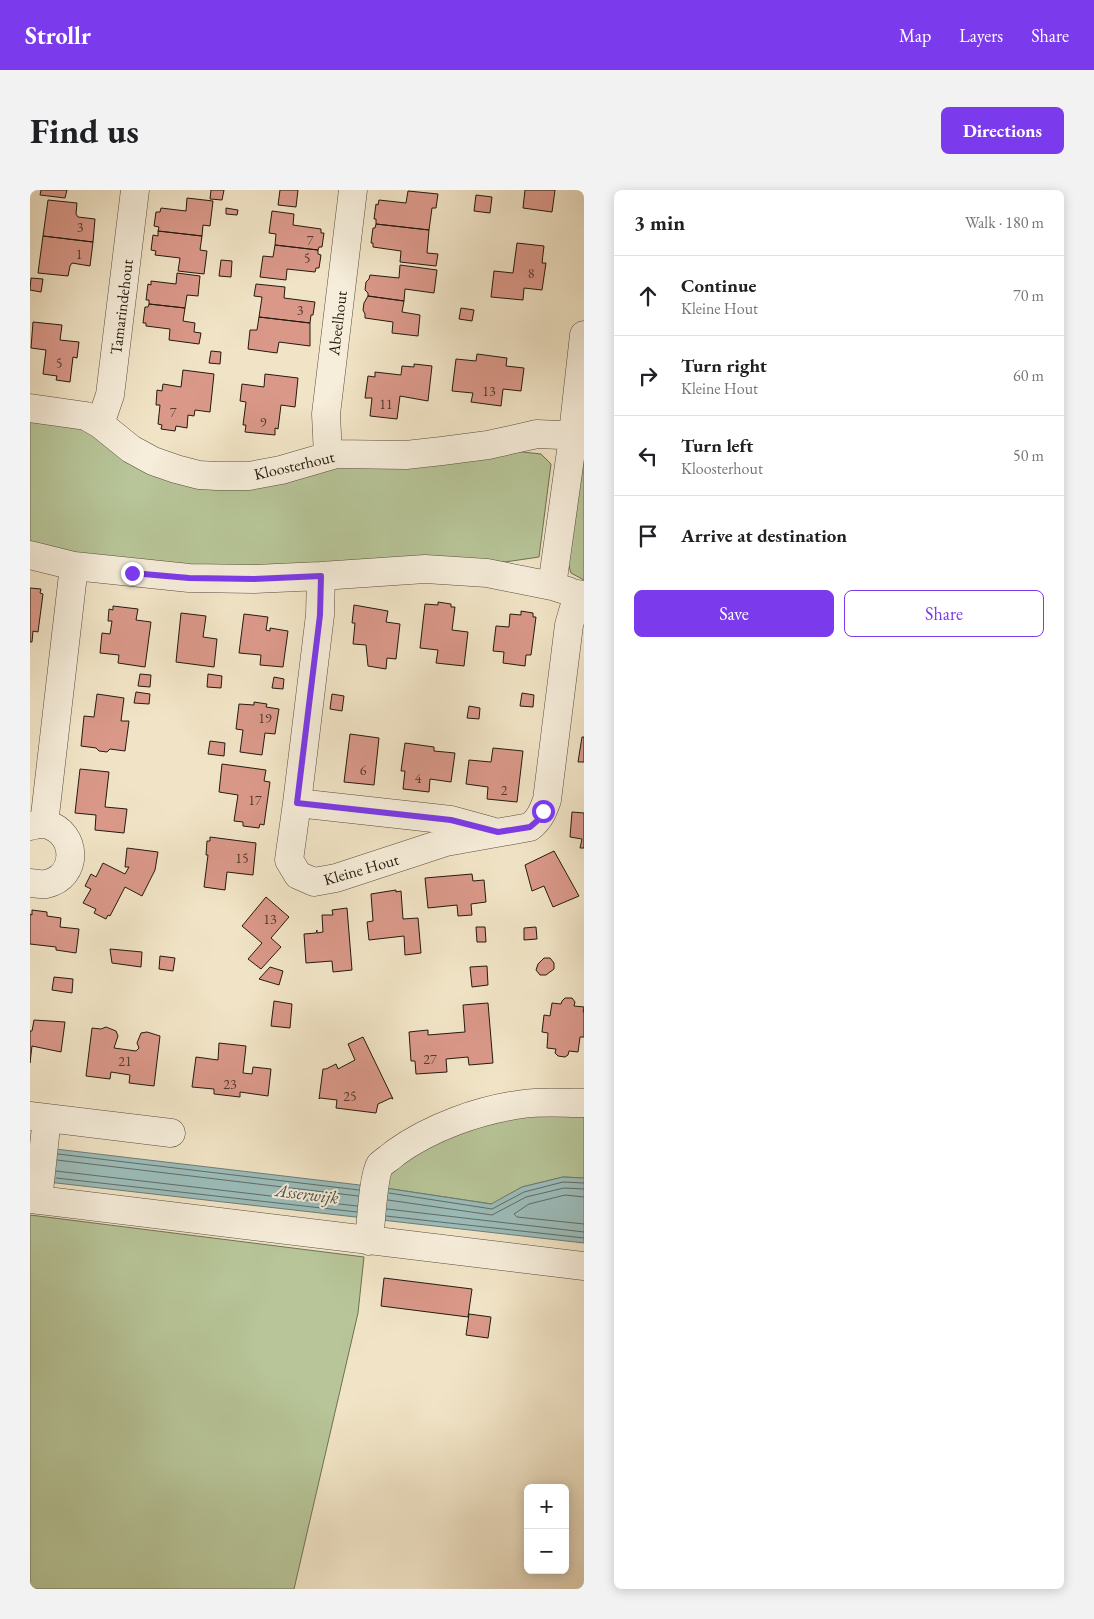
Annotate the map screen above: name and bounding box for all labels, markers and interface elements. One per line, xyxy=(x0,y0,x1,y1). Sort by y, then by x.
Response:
text: Strollr xyxy=(25,20,91,51)
text: Map xyxy=(899,24,931,47)
text: Layers xyxy=(959,24,1003,47)
text: Share xyxy=(1031,24,1069,47)
button: Directions xyxy=(941,107,1064,154)
text: Find us xyxy=(30,108,139,153)
text: 3 min xyxy=(634,209,685,236)
text: Walk · 180 m xyxy=(965,212,1044,233)
house number: 3 xyxy=(77,218,84,236)
house number: 7 xyxy=(307,231,314,249)
house number: 1 xyxy=(76,245,82,263)
house number: 5 xyxy=(304,249,310,267)
street label: Tamarindehout xyxy=(105,258,138,356)
house number: 8 xyxy=(528,264,535,282)
text: Continue xyxy=(681,273,756,298)
icon: ahead xyxy=(634,282,662,310)
text: 70 m xyxy=(1013,285,1044,306)
street label: Abeelhout xyxy=(323,289,352,358)
text: Kleine Hout xyxy=(681,298,758,319)
house number: 3 xyxy=(297,301,304,319)
text: Turn right xyxy=(681,353,767,378)
house number: 5 xyxy=(56,354,62,372)
icon: right xyxy=(634,362,662,390)
text: 60 m xyxy=(1013,365,1044,386)
text: Kleine Hout xyxy=(681,378,758,399)
house number: 13 xyxy=(482,382,496,400)
house number: 11 xyxy=(379,395,393,413)
house number: 7 xyxy=(170,403,177,421)
house number: 9 xyxy=(260,413,267,431)
text: Turn left xyxy=(681,433,753,458)
icon: left xyxy=(634,442,662,470)
text: 50 m xyxy=(1013,445,1044,466)
street label: Kloosterhout xyxy=(252,446,336,485)
text: Kloosterhout xyxy=(681,458,763,479)
icon: arrive xyxy=(634,522,662,550)
text: Arrive at destination xyxy=(681,523,847,548)
route end xyxy=(121,562,144,585)
button: Save xyxy=(634,590,834,637)
button: Share xyxy=(844,590,1044,637)
house number: 19 xyxy=(258,709,272,727)
house number: 6 xyxy=(360,761,367,779)
house number: 4 xyxy=(415,769,422,787)
house number: 2 xyxy=(501,781,508,799)
house number: 17 xyxy=(248,791,262,809)
route start xyxy=(532,800,555,823)
house number: 15 xyxy=(235,849,249,867)
street label: Kleine Hout xyxy=(321,849,401,890)
house number: 13 xyxy=(263,910,277,928)
house number: 27 xyxy=(423,1050,437,1068)
house number: 21 xyxy=(118,1052,132,1070)
house number: 23 xyxy=(223,1075,237,1093)
house number: 25 xyxy=(343,1087,357,1105)
water label: Asserwijk xyxy=(272,1178,340,1210)
map controls xyxy=(524,1484,569,1574)
button: + xyxy=(524,1484,569,1529)
button: − xyxy=(524,1529,569,1574)

